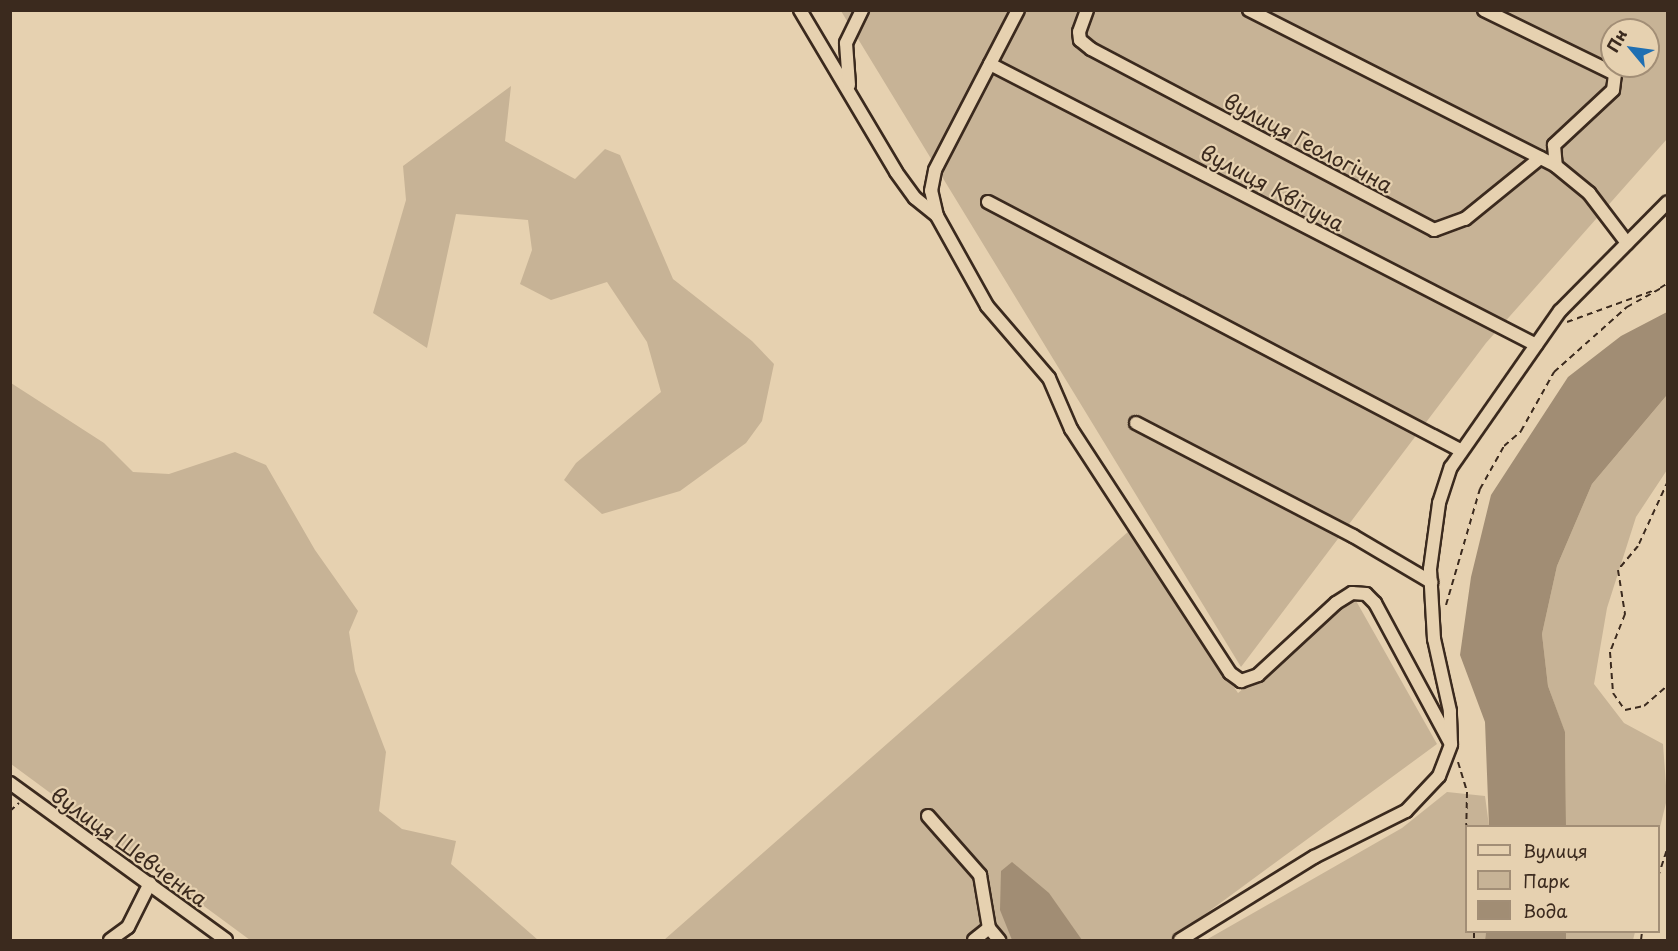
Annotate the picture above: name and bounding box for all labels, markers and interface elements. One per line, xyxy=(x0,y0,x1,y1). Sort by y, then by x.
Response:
north arrow xyxy=(1600,18,1660,78)
text: Пн xyxy=(1600,24,1632,56)
street label: вулиця Геологічна xyxy=(1220,87,1398,197)
street label: вулиця Квітуча xyxy=(1197,138,1349,236)
street label: вулиця Шевченка xyxy=(47,781,213,911)
legend xyxy=(1465,825,1660,933)
text: Вулиця xyxy=(1523,837,1588,864)
text: Парк xyxy=(1523,867,1569,894)
text: Вода xyxy=(1523,897,1568,924)

